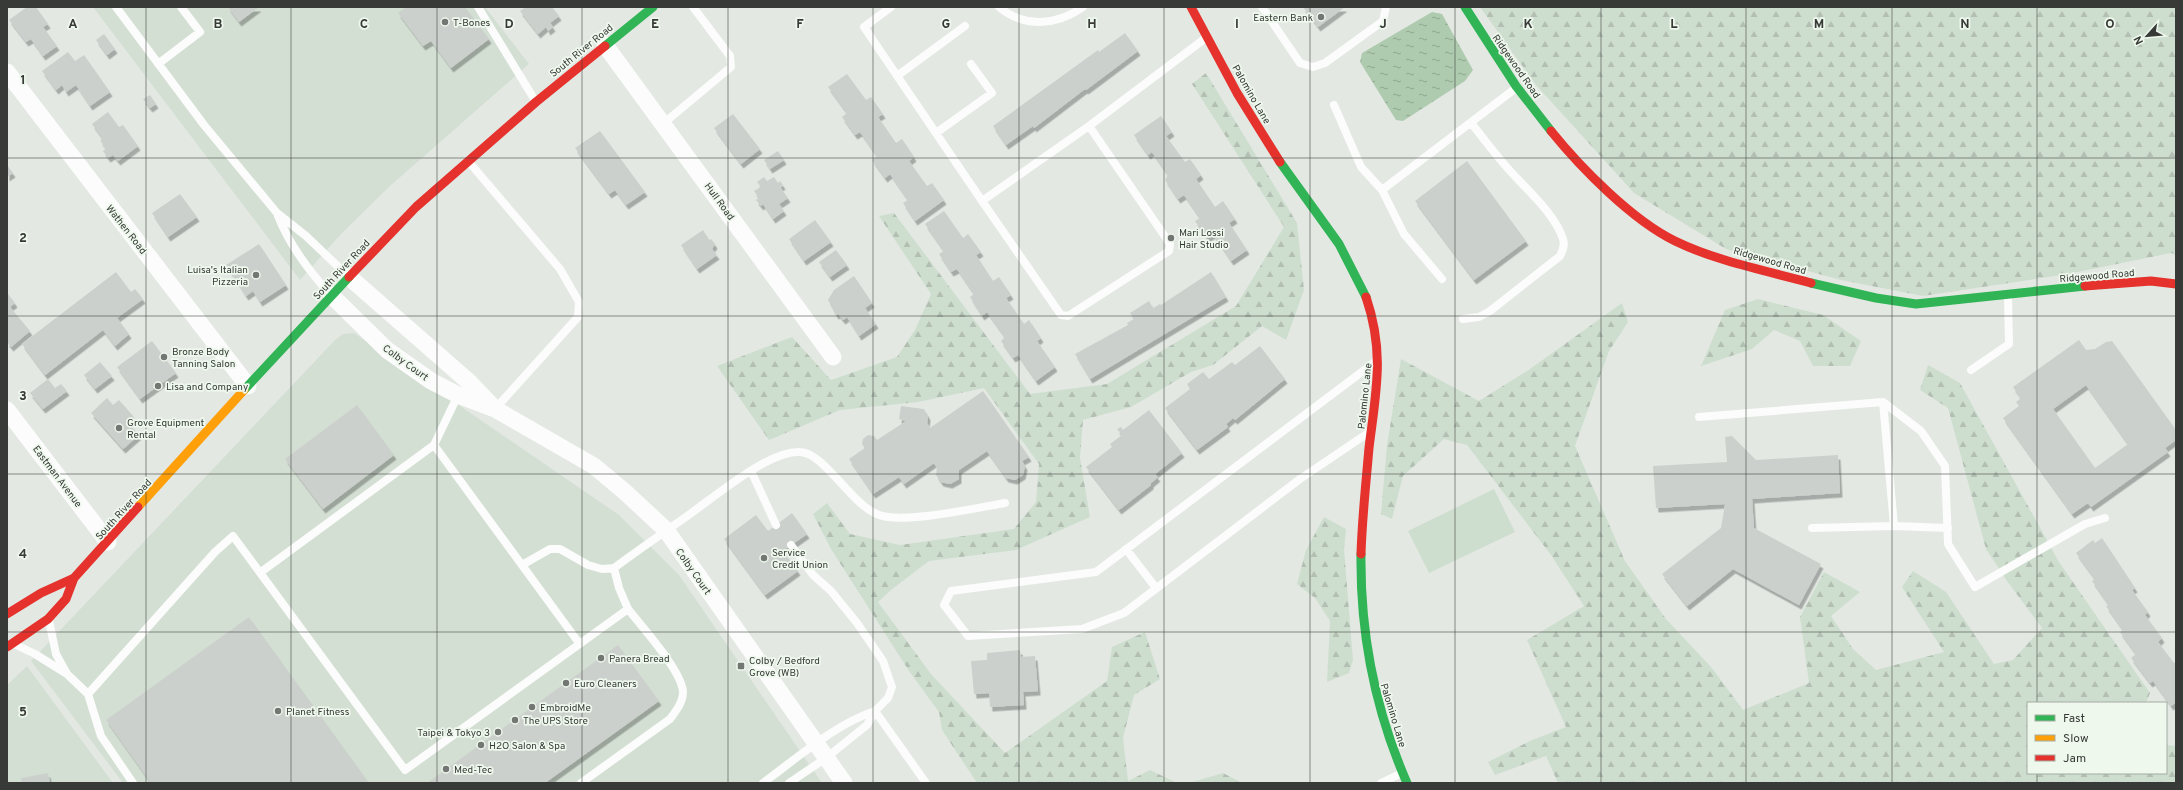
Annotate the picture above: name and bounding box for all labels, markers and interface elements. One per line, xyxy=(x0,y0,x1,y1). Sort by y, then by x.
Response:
place label: Eastern Bank xyxy=(1253,12,1313,25)
marker: Eastern Bank xyxy=(1316,12,1326,22)
north arrow xyxy=(2127,16,2167,56)
text: A xyxy=(68,17,78,33)
text: B xyxy=(214,17,223,33)
text: C xyxy=(360,17,368,33)
marker: T-Bones xyxy=(440,17,450,27)
place label: T-Bones xyxy=(453,17,490,30)
text: D xyxy=(504,17,514,33)
text: E xyxy=(651,17,659,33)
text: F xyxy=(796,17,804,33)
text: G xyxy=(942,17,951,33)
text: H xyxy=(1087,17,1097,33)
text: I xyxy=(1235,17,1239,33)
text: J xyxy=(1379,17,1387,33)
text: K xyxy=(1523,17,1533,33)
text: L xyxy=(1670,17,1678,33)
text: M xyxy=(1814,17,1824,33)
text: N xyxy=(1960,17,1970,33)
text: O xyxy=(2105,17,2115,33)
street label: South River Road xyxy=(548,22,616,81)
street label: Ridgewood Road xyxy=(1489,32,1543,101)
text: N xyxy=(2131,33,2147,47)
street label: Palomino Lane xyxy=(1228,63,1273,127)
text: 1 xyxy=(20,73,26,89)
street label: Hull Road xyxy=(701,181,737,223)
street label: Wathen Road xyxy=(102,203,149,257)
place label: Mari Lossi Hair Studio xyxy=(1179,227,1229,252)
text: 2 xyxy=(19,231,27,247)
marker: Mari Lossi Hair Studio xyxy=(1166,233,1176,243)
street label: South River Road xyxy=(311,237,373,303)
street label: Ridgewood Road xyxy=(1732,245,1808,278)
place label: Luisa's Italian Pizzeria xyxy=(187,264,248,289)
street label: Ridgewood Road xyxy=(2059,267,2135,286)
marker: Luisa's Italian Pizzeria xyxy=(251,270,261,280)
street label: Colby Court xyxy=(380,342,431,384)
place label: Bronze Body Tanning Salon xyxy=(172,346,235,371)
marker: Bronze Body Tanning Salon xyxy=(159,352,169,362)
street label: Palomino Lane xyxy=(1356,362,1375,430)
marker: Lisa and Company xyxy=(153,381,163,391)
place label: Lisa and Company xyxy=(166,381,248,394)
text: 3 xyxy=(19,389,27,405)
place label: Grove Equipment Rental xyxy=(127,417,204,442)
marker: Grove Equipment Rental xyxy=(114,423,124,433)
street label: Eastman Avenue xyxy=(29,443,84,510)
street label: South River Road xyxy=(93,477,155,543)
street label: Colby Court xyxy=(672,546,714,598)
text: 4 xyxy=(19,547,27,563)
place label: Service Credit Union xyxy=(772,547,828,572)
marker: Service Credit Union xyxy=(759,553,769,563)
marker: Panera Bread xyxy=(596,653,606,663)
place label: Panera Bread xyxy=(609,653,670,666)
place label: Colby / Bedford Grove (WB) xyxy=(749,655,820,680)
marker: Colby / Bedford Grove (WB) xyxy=(736,661,746,671)
marker: Euro Cleaners xyxy=(561,678,571,688)
place label: Euro Cleaners xyxy=(574,678,637,691)
street label: Palomino Lane xyxy=(1377,682,1408,749)
marker: EmbroidMe xyxy=(527,702,537,712)
place label: EmbroidMe xyxy=(540,702,591,715)
legend xyxy=(2027,702,2167,774)
text: 5 xyxy=(19,705,27,721)
marker: Planet Fitness xyxy=(273,706,283,716)
place label: Planet Fitness xyxy=(286,706,350,719)
text: Fast xyxy=(2063,711,2085,727)
marker: The UPS Store xyxy=(510,715,520,725)
place label: The UPS Store xyxy=(523,715,588,728)
place label: Taipei & Tokyo 3 xyxy=(417,727,490,740)
marker: Taipei & Tokyo 3 xyxy=(493,727,503,737)
text: Slow xyxy=(2063,731,2089,747)
marker: H2O Salon & Spa xyxy=(476,740,486,750)
place label: H2O Salon & Spa xyxy=(489,740,565,753)
text: Jam xyxy=(2063,751,2086,767)
marker: Med-Tec xyxy=(441,764,451,774)
place label: Med-Tec xyxy=(454,764,492,777)

